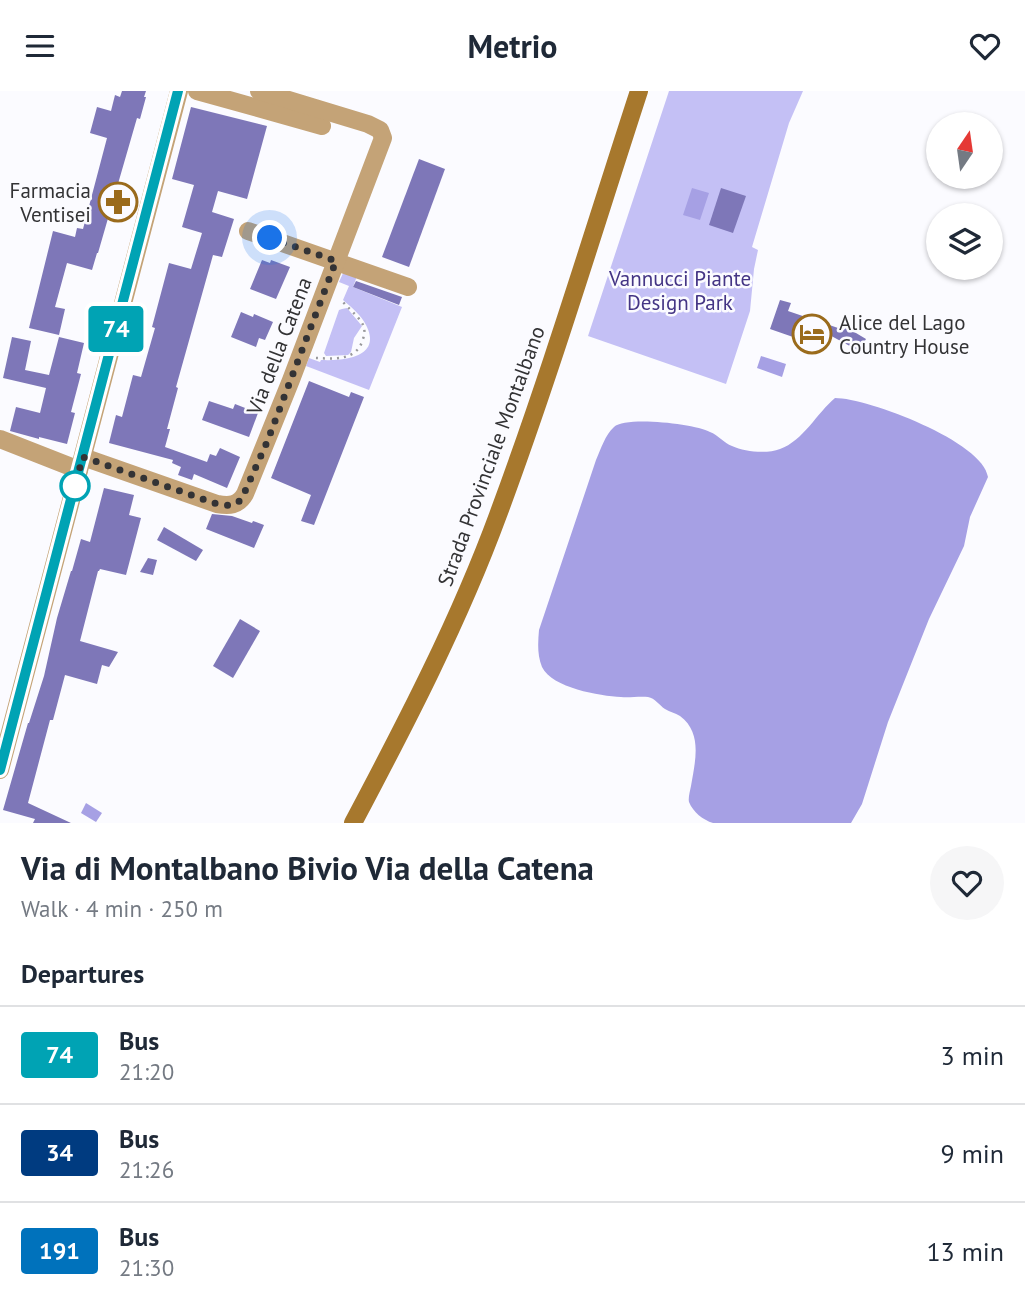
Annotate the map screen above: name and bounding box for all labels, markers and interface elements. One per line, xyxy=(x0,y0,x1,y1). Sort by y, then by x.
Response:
text: Metrio xyxy=(467,25,558,67)
icon: menu xyxy=(21,27,59,65)
icon: heart xyxy=(966,27,1004,65)
north arrow xyxy=(926,112,1003,189)
map controls xyxy=(926,112,1003,280)
place label: Farmacia Ventisei xyxy=(10,177,91,228)
pharmacy icon: Farmacia Ventisei xyxy=(97,181,139,223)
button: layers xyxy=(926,203,1003,280)
your location xyxy=(252,220,287,255)
park label: Vannucci Piante Design Park xyxy=(608,265,751,316)
street label: Via della Catena xyxy=(240,273,318,420)
line badge: 74 xyxy=(85,306,148,352)
place label: Alice del Lago Country House xyxy=(839,309,969,360)
text: 74 xyxy=(102,313,130,344)
hotel icon: Alice del Lago Country House xyxy=(791,313,833,355)
street label: Strada Provinciale Montalbano xyxy=(431,322,551,590)
unlabelled marker xyxy=(60,471,90,501)
text: Via di Montalbano Bivio Via della Catena xyxy=(21,846,594,889)
button: heart xyxy=(930,846,1004,920)
text: Walk · 4 min · 250 m xyxy=(21,894,223,923)
text: Departures xyxy=(21,957,144,990)
text: Bus xyxy=(119,1024,159,1057)
text: 74 xyxy=(46,1039,73,1070)
text: 3 min xyxy=(941,1039,1004,1072)
text: 21:20 xyxy=(119,1057,174,1086)
text: Bus xyxy=(119,1122,159,1155)
text: 34 xyxy=(46,1137,73,1168)
text: 9 min xyxy=(941,1137,1004,1170)
text: 21:26 xyxy=(119,1155,174,1184)
text: Bus xyxy=(119,1220,159,1253)
text: 191 xyxy=(39,1235,80,1266)
text: 13 min xyxy=(926,1235,1004,1268)
text: 21:30 xyxy=(119,1253,174,1282)

